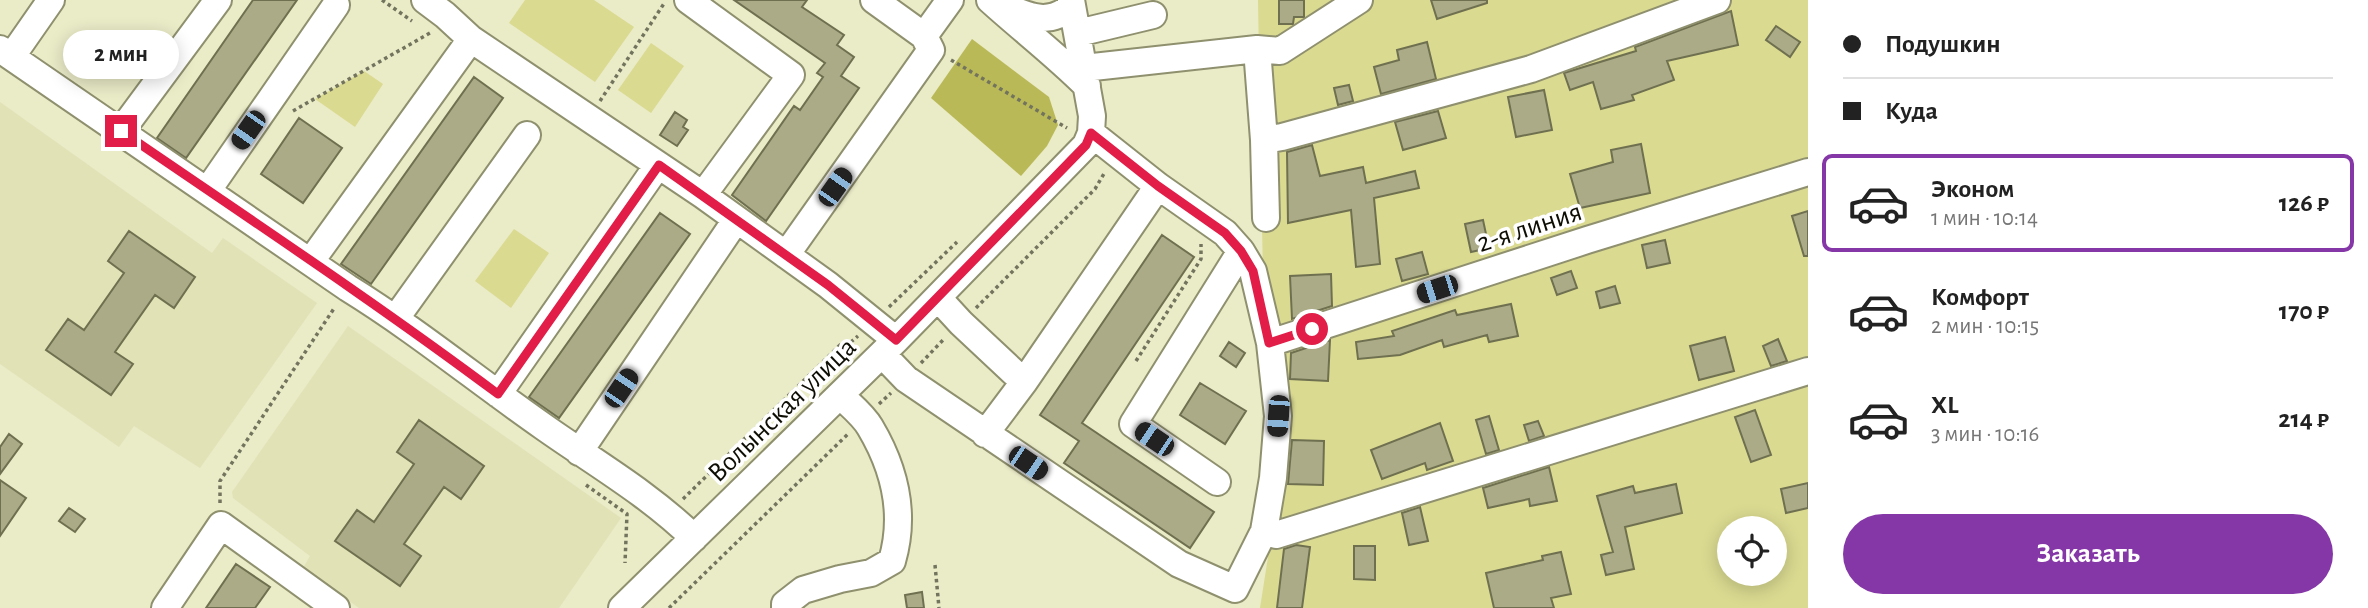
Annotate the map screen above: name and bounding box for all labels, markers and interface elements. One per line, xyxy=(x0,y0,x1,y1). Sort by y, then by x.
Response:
callout: 2 мин xyxy=(63,30,179,78)
text: Подушкин xyxy=(1885,31,2001,57)
text: 2 мин xyxy=(94,43,148,66)
text: Куда xyxy=(1885,98,1938,124)
car xyxy=(228,107,269,153)
route end xyxy=(105,115,137,147)
car xyxy=(815,164,856,210)
icon: car xyxy=(1847,172,1910,235)
text: Эконом xyxy=(1931,176,2014,202)
text: 126 ₽ xyxy=(2279,190,2329,216)
street label: 2-я линия xyxy=(1474,198,1585,258)
text: 1 мин · 10:14 xyxy=(1931,207,2038,230)
car xyxy=(1414,273,1461,305)
icon: car xyxy=(1847,280,1910,343)
text: Комфорт xyxy=(1931,284,2029,310)
text: 170 ₽ xyxy=(2279,298,2329,324)
route start xyxy=(1296,313,1328,345)
text: 2 мин · 10:15 xyxy=(1931,315,2039,338)
street label: Волынская улица xyxy=(703,333,862,488)
car xyxy=(601,365,642,411)
icon: car xyxy=(1847,388,1910,451)
text: XL xyxy=(1931,392,1958,418)
car xyxy=(1267,394,1290,438)
text: 214 ₽ xyxy=(2278,406,2329,432)
car xyxy=(1131,419,1178,459)
text: 3 мин · 10:16 xyxy=(1931,423,2039,446)
car xyxy=(1005,443,1052,483)
button: Заказать xyxy=(1843,514,2333,594)
map controls xyxy=(1717,516,1787,586)
button: locate xyxy=(1717,516,1787,586)

